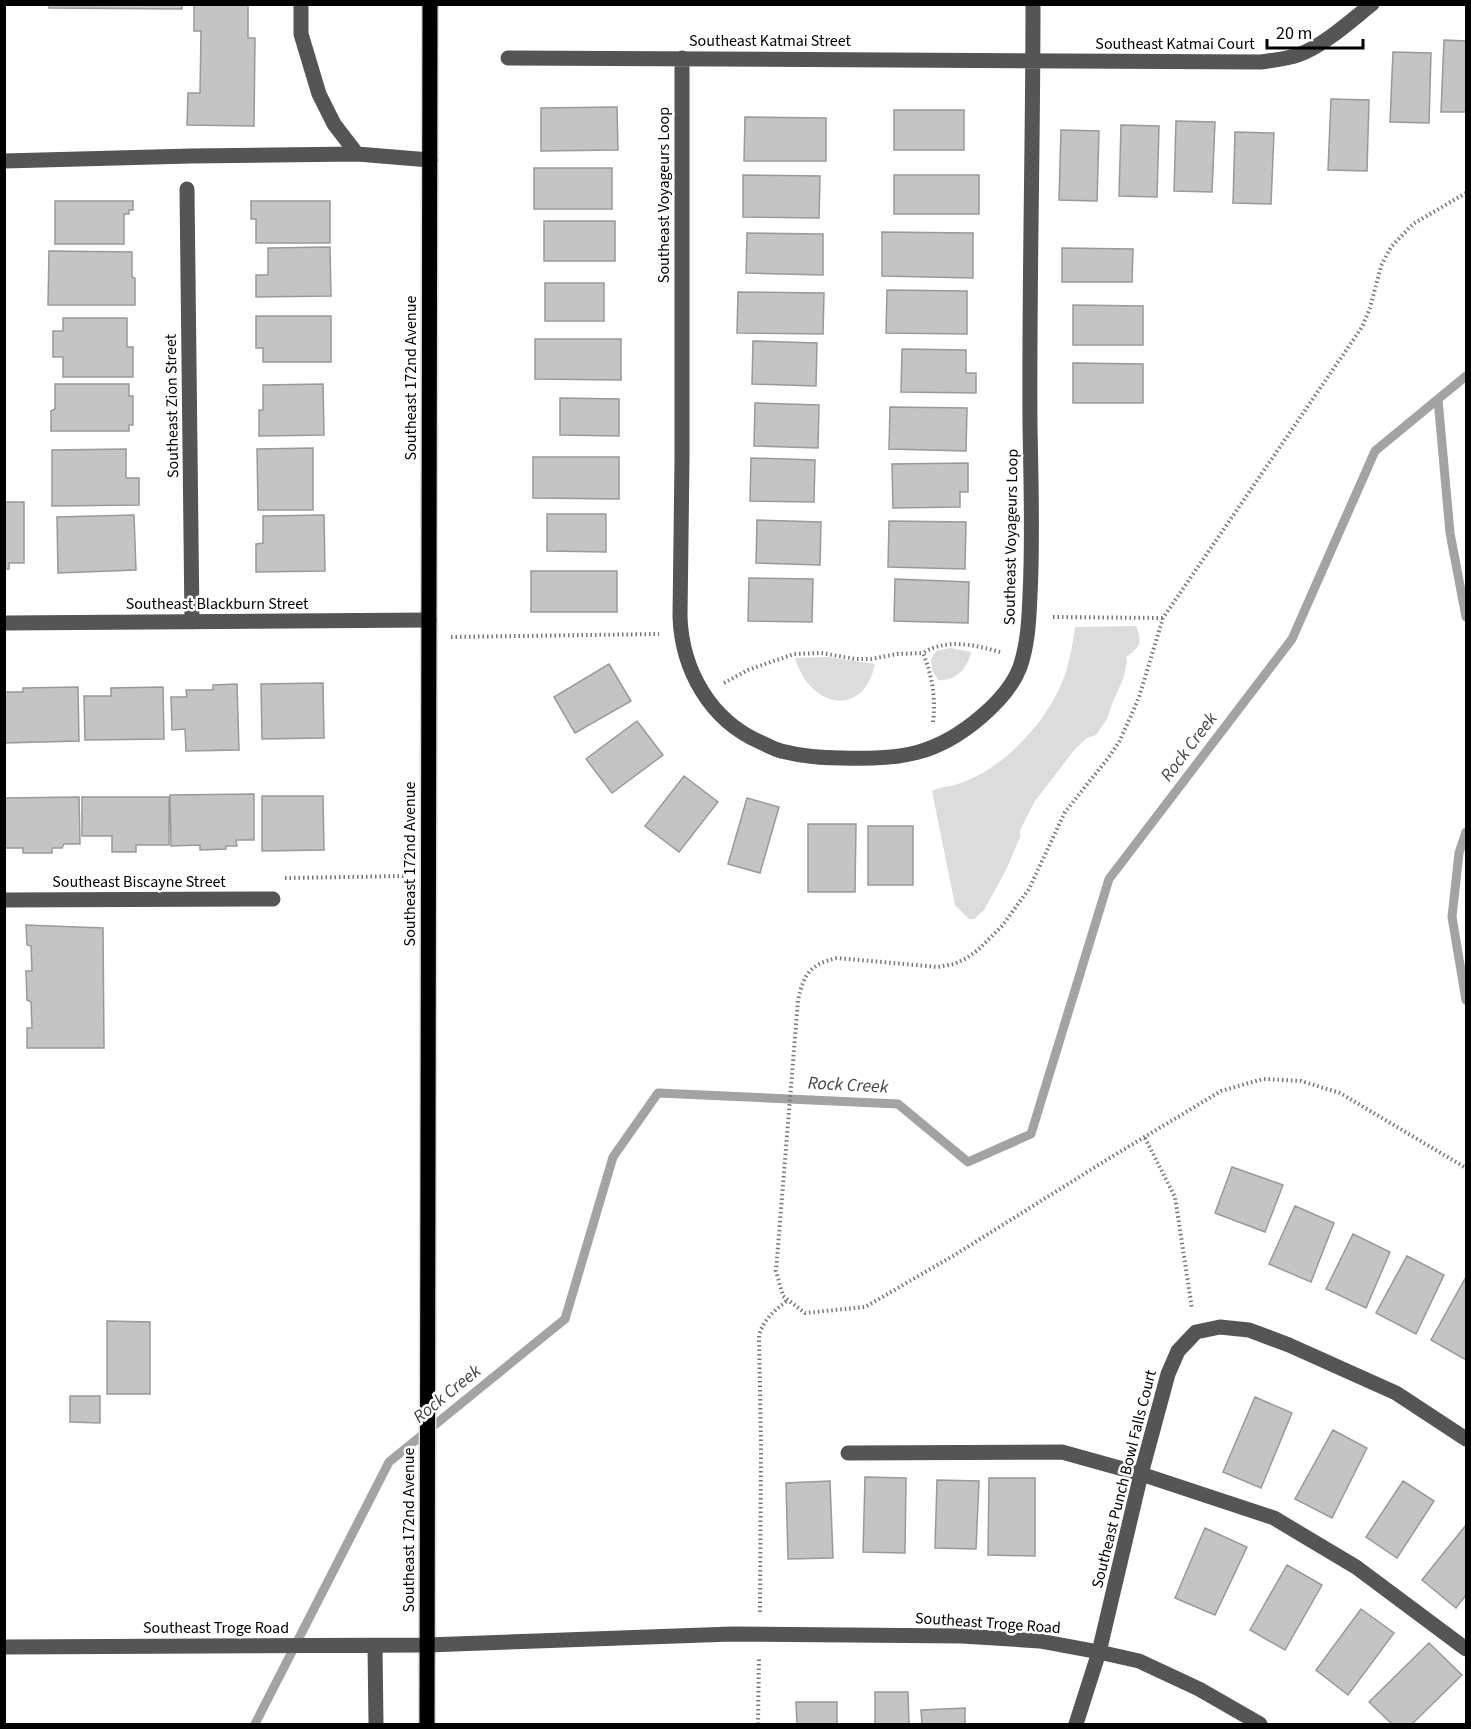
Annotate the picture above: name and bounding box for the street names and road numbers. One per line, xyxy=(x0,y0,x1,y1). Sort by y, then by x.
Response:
street label: Southeast Katmai Street xyxy=(689,30,852,52)
street label: Southeast Katmai Court xyxy=(1095,33,1255,55)
street label: Southeast Voyageurs Loop xyxy=(653,107,675,283)
street label: Southeast 172nd Avenue xyxy=(400,296,422,460)
street label: Southeast Zion Street xyxy=(160,333,184,478)
street label: Southeast Voyageurs Loop xyxy=(998,449,1024,625)
street label: Southeast Blackburn Street xyxy=(126,593,309,615)
street label: Southeast 172nd Avenue xyxy=(399,782,421,946)
street label: Southeast Biscayne Street xyxy=(52,871,226,893)
street label: Southeast Punch Bowl Falls Court xyxy=(1086,1367,1162,1590)
street label: Southeast 172nd Avenue xyxy=(398,1448,420,1612)
street label: Southeast Troge Road xyxy=(914,1607,1062,1639)
street label: Southeast Troge Road xyxy=(143,1617,289,1639)

